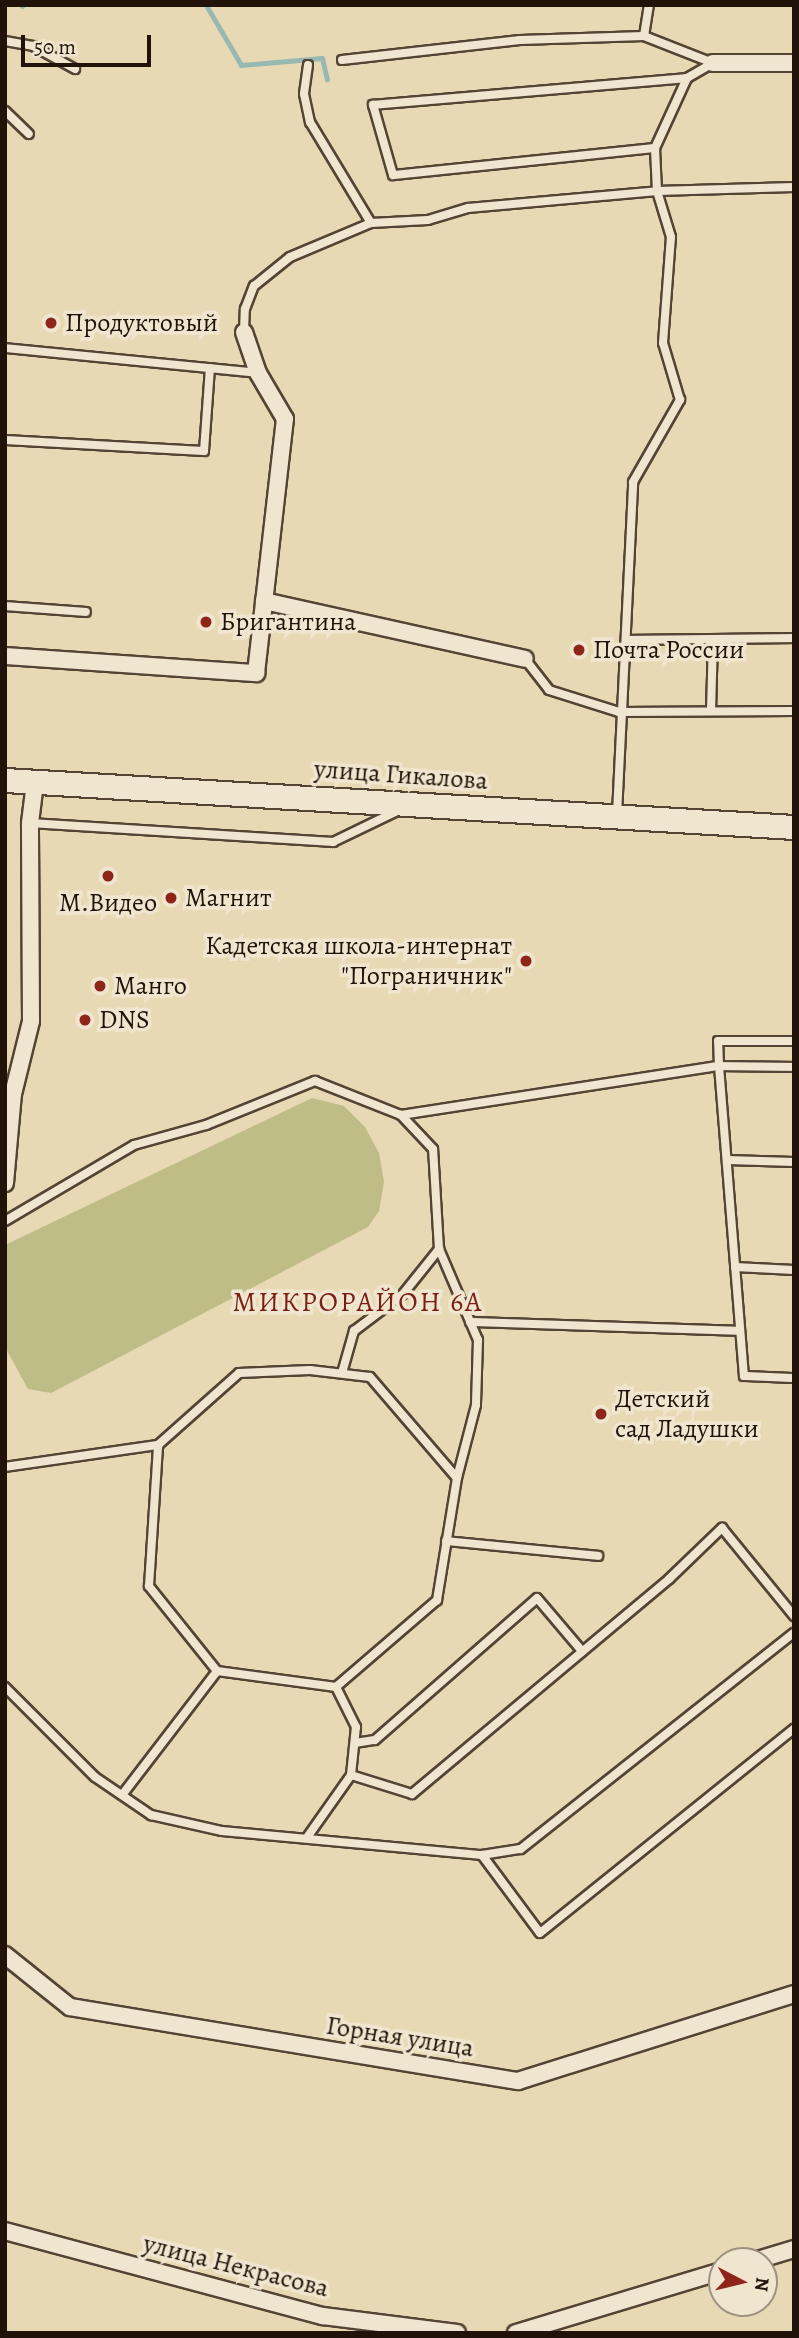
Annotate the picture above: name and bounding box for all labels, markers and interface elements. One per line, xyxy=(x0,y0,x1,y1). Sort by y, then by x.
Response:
scale bar xyxy=(24,21,154,65)
text: 50 m xyxy=(34,33,76,61)
place label: Продуктовый xyxy=(65,307,218,339)
marker: Продуктовый xyxy=(43,315,59,331)
place label: Бригантина xyxy=(220,606,356,638)
marker: Бригантина xyxy=(198,614,214,630)
place label: Почта России xyxy=(593,634,744,666)
marker: Почта России xyxy=(571,642,587,658)
street label: улица Гикалова xyxy=(313,753,489,797)
marker: М.Видео xyxy=(100,868,116,884)
place label: Магнит xyxy=(185,882,272,914)
place label: М.Видео xyxy=(59,887,157,919)
marker: Магнит xyxy=(163,890,179,906)
place label: Кадетская школа-интернат "Пограничник" xyxy=(205,930,512,992)
marker: Кадетская школа-интернат "Пограничник" xyxy=(518,953,534,969)
place label: Манго xyxy=(114,970,187,1002)
marker: Манго xyxy=(92,978,108,994)
place label: DNS xyxy=(99,1004,150,1036)
marker: DNS xyxy=(77,1012,93,1028)
district label: МИКРОРАЙОН 6А xyxy=(234,1285,482,1319)
place label: Детский сад Ладушки xyxy=(615,1383,759,1444)
marker: Детский сад Ладушки xyxy=(593,1406,609,1422)
street label: Горная улица xyxy=(324,2010,476,2064)
street label: улица Некрасова xyxy=(140,2228,332,2304)
north arrow xyxy=(708,2247,778,2317)
text: N xyxy=(748,2276,776,2293)

